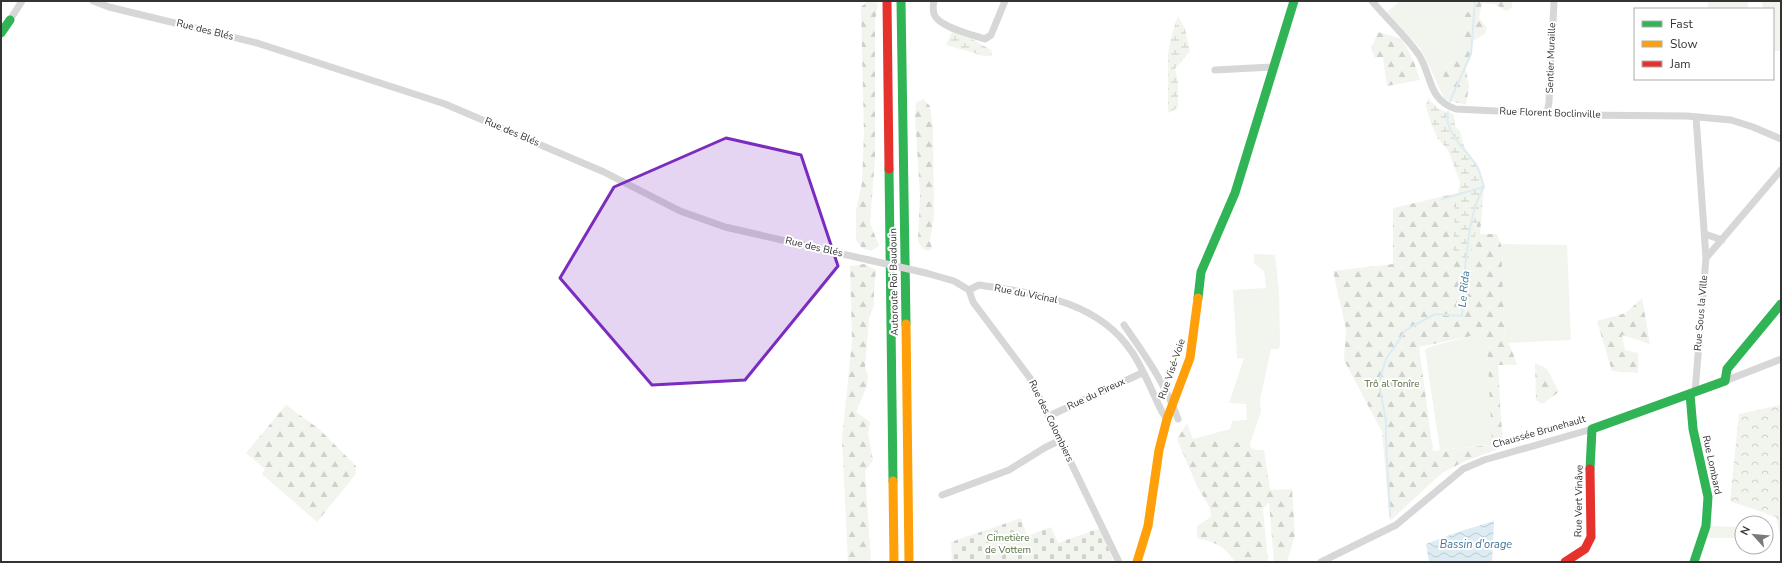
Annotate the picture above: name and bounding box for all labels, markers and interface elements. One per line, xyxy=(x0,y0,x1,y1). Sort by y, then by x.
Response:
legend xyxy=(1634,8,1774,80)
street label: Rue des Blés xyxy=(175,16,235,44)
text: Fast xyxy=(1670,16,1693,32)
street label: Sentier Muraille xyxy=(1543,22,1559,94)
text: Slow xyxy=(1670,36,1698,52)
text: Jam xyxy=(1669,56,1691,72)
street label: Rue Florent Boclinville xyxy=(1499,104,1601,122)
street label: Rue des Blés xyxy=(482,114,542,150)
street label: Autoroute Roi Baudouin xyxy=(886,228,902,336)
street label: Rue des Blés xyxy=(784,234,844,260)
water label: Le Rida xyxy=(1455,270,1473,308)
street label: Rue Sous la Ville xyxy=(1691,274,1711,352)
street label: Rue du Vicinal xyxy=(993,281,1059,307)
street label: Rue Visé-Voie xyxy=(1155,337,1189,401)
street label: Rue du Pireux xyxy=(1065,374,1128,414)
park label: Trô al Tonîre xyxy=(1364,377,1420,391)
street label: Rue des Colombiers xyxy=(1025,378,1077,464)
street label: Chaussée Brunehault xyxy=(1491,412,1588,452)
street label: Rue Lombard xyxy=(1699,434,1725,496)
street label: Rue Vert Vinâve xyxy=(1571,465,1587,537)
north arrow xyxy=(1734,515,1774,555)
text: N xyxy=(1737,524,1754,538)
park label: Cimetière de Vottem xyxy=(985,531,1031,557)
water label: Bassin d'orage xyxy=(1440,537,1512,552)

